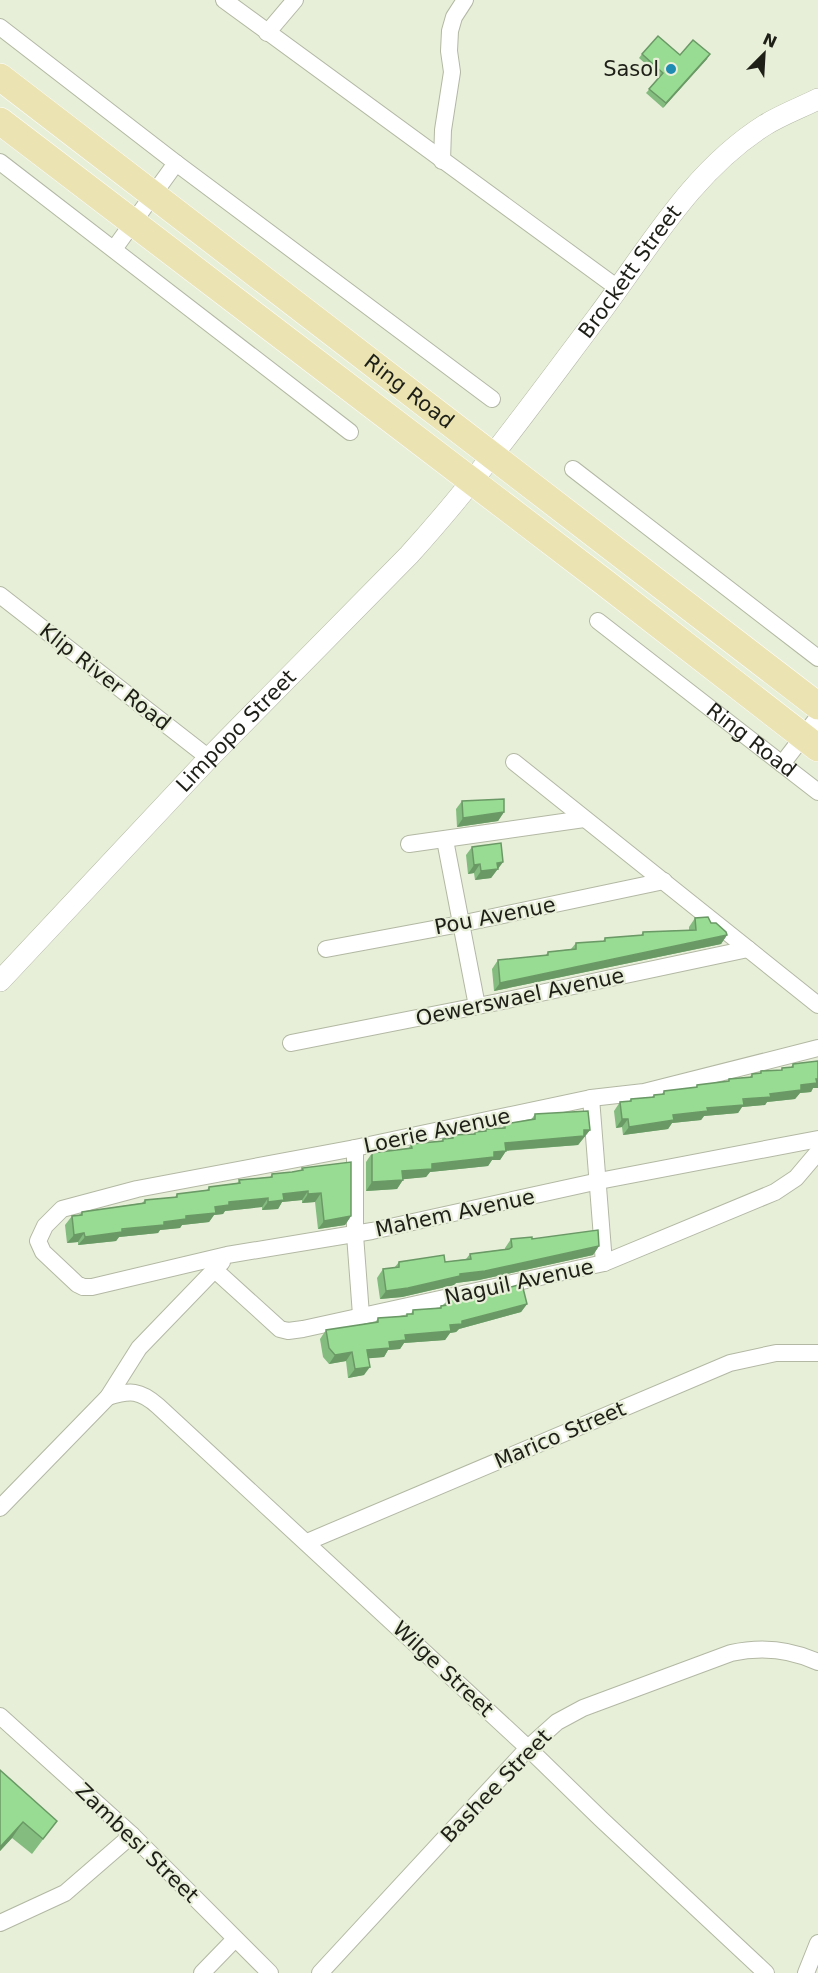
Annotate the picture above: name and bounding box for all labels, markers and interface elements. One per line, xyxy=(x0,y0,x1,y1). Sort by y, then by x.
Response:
north arrow xyxy=(734,24,794,84)
text: N xyxy=(760,29,780,52)
place label: Sasol xyxy=(603,57,659,81)
marker: Sasol xyxy=(664,62,678,76)
street label: Brockett Street xyxy=(574,200,686,343)
street label: Ring Road xyxy=(360,350,459,434)
street label: Klip River Road xyxy=(35,619,175,735)
street label: Limpopo Street xyxy=(171,665,301,797)
street label: Ring Road xyxy=(702,698,801,782)
street label: Pou Avenue xyxy=(432,893,558,939)
street label: Oewerswael Avenue xyxy=(414,963,626,1031)
street label: Loerie Avenue xyxy=(362,1104,512,1158)
street label: Mahem Avenue xyxy=(373,1184,537,1242)
street label: Naguil Avenue xyxy=(442,1255,596,1309)
street label: Marico Street xyxy=(491,1397,629,1473)
street label: Wilge Street xyxy=(388,1616,498,1722)
street label: Bashee Street xyxy=(436,1724,556,1848)
street label: Zambesi Street xyxy=(71,1778,203,1908)

